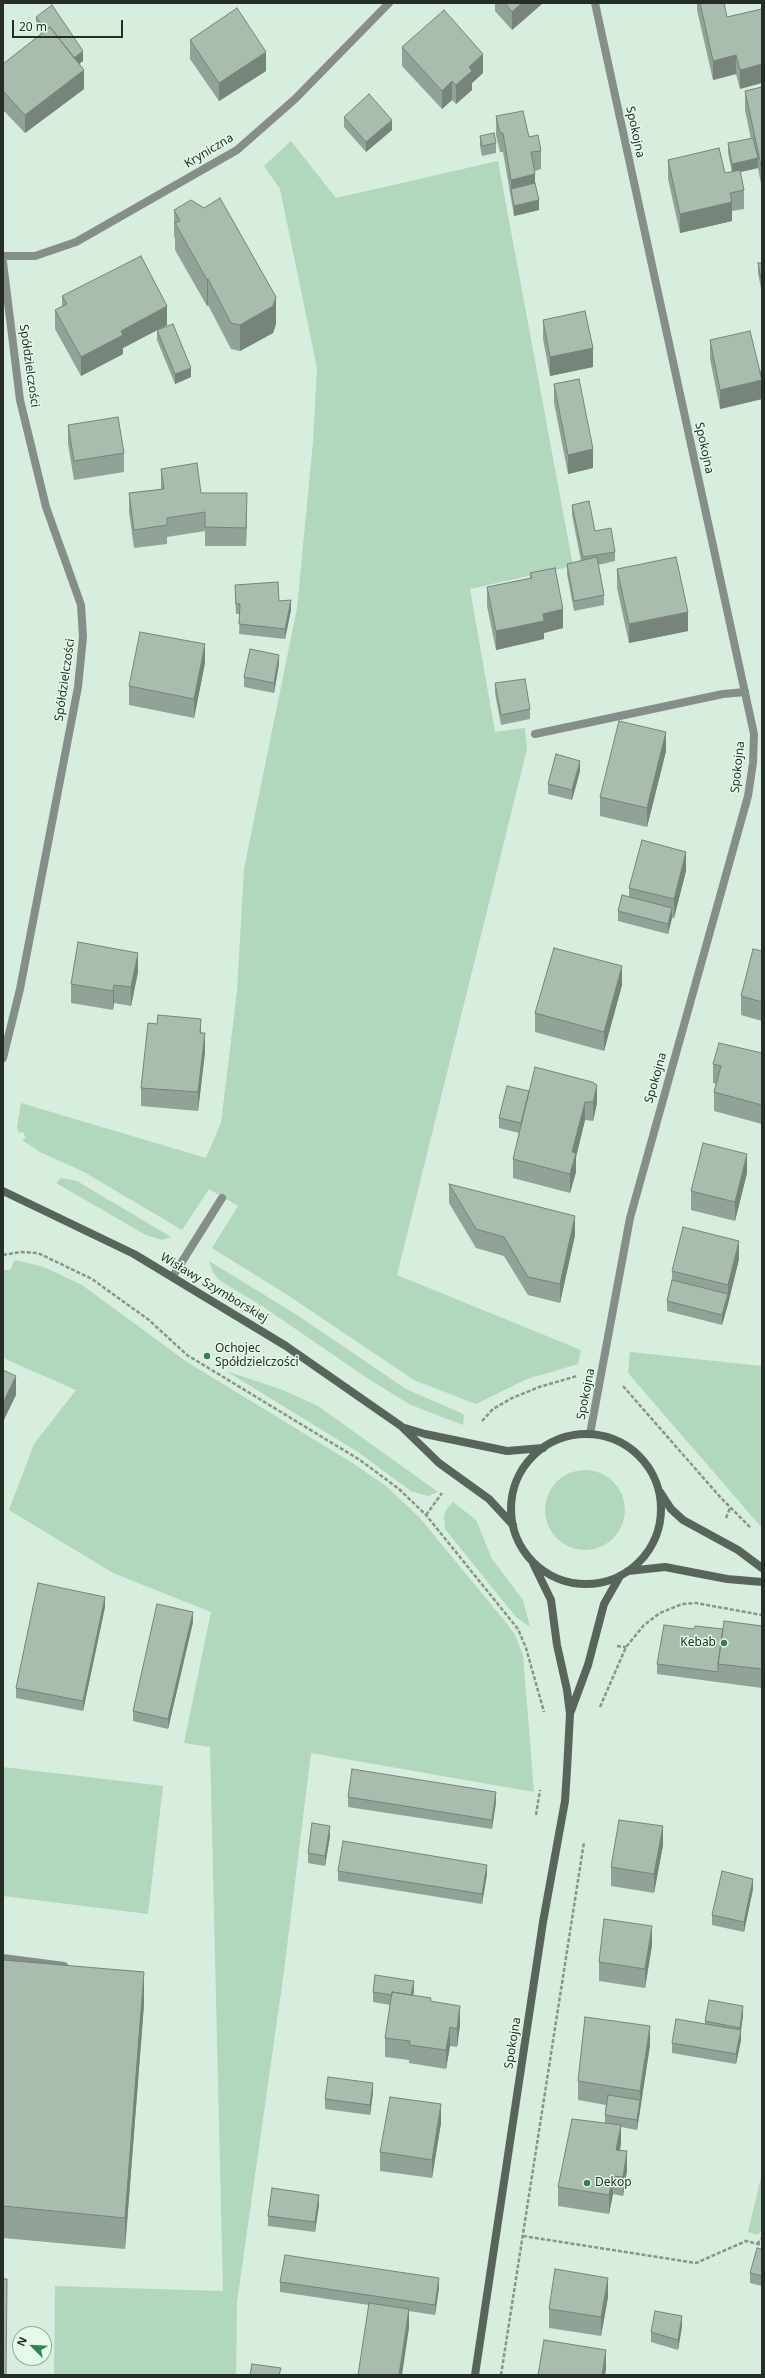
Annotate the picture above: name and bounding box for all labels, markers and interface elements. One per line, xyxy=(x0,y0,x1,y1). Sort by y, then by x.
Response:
scale bar xyxy=(14,12,125,38)
text: 20 m xyxy=(19,18,47,35)
street label: Spokojna xyxy=(623,105,647,159)
street label: Kryniczna xyxy=(182,131,236,171)
street label: Spółdzielczości xyxy=(16,324,42,408)
street label: Spokojna xyxy=(692,421,716,475)
street label: Spółdzielczości xyxy=(52,638,78,722)
street label: Spokojna xyxy=(728,740,748,794)
street label: Spokojna xyxy=(642,1051,670,1105)
street label: Wisławy Szymborskiej xyxy=(158,1250,270,1326)
place label: Ochojec Spółdzielczości xyxy=(215,1342,299,1370)
marker: Ochojec Spółdzielczości xyxy=(202,1351,212,1361)
street label: Spokojna xyxy=(574,1367,598,1421)
place label: Kebab xyxy=(680,1636,716,1650)
marker: Kebab xyxy=(719,1638,729,1648)
street label: Spokojna xyxy=(502,2016,524,2070)
place label: Dekop xyxy=(595,2176,632,2190)
marker: Dekop xyxy=(582,2178,592,2188)
north arrow xyxy=(12,2326,52,2366)
text: N xyxy=(13,2334,30,2348)

